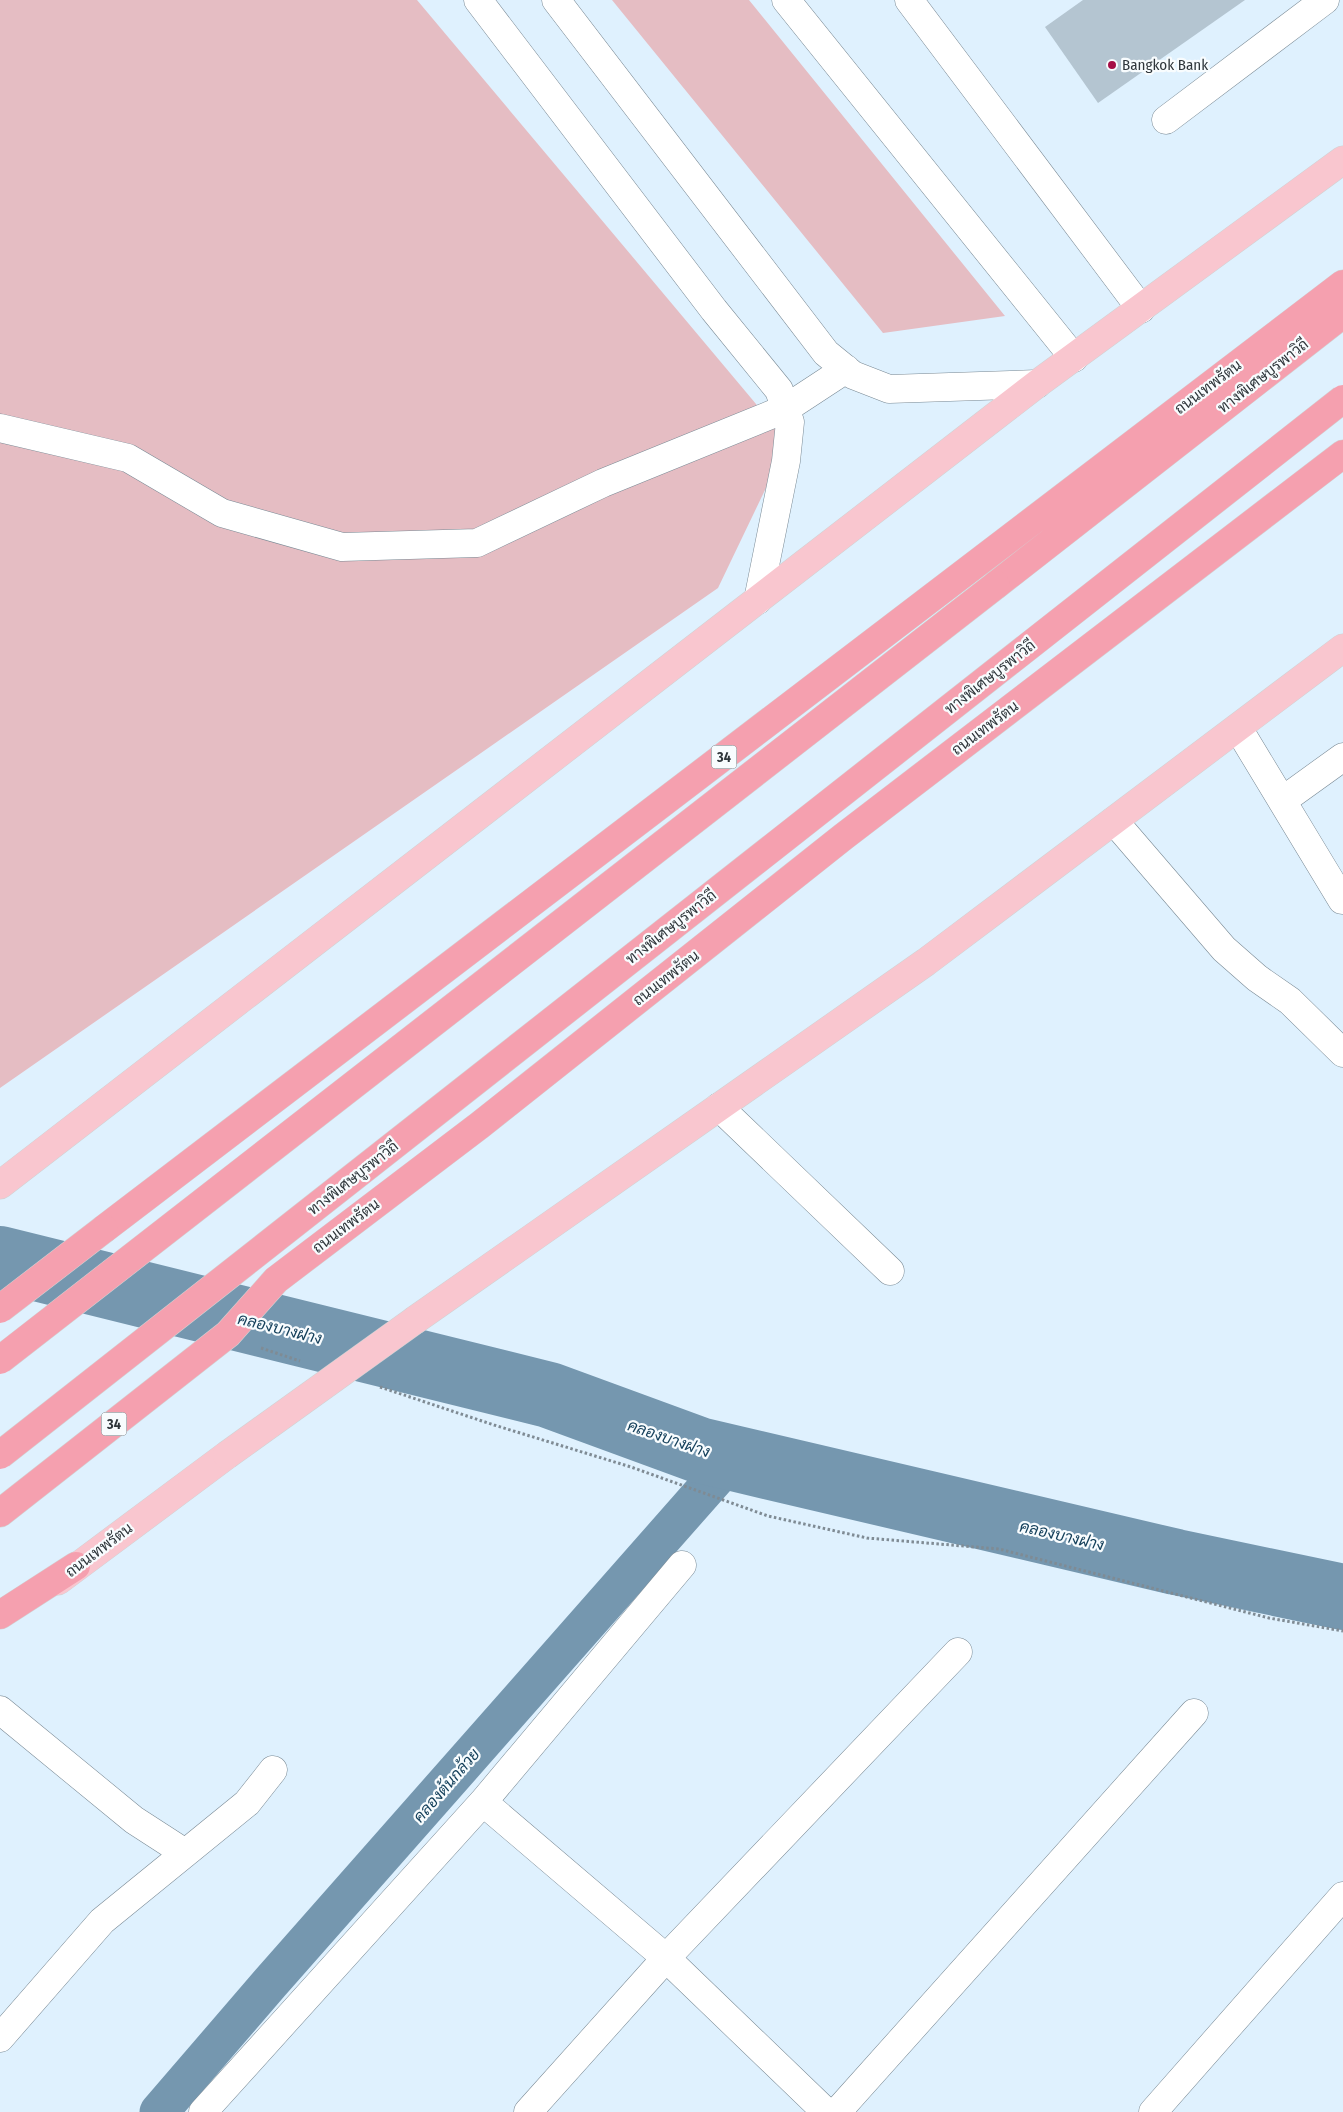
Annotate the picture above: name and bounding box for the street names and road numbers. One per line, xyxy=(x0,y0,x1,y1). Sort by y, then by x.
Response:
street label: ทางพิเศษบูรพาวิถี xyxy=(1214,334,1312,418)
street label: ถนนเทพรัตน xyxy=(1171,356,1245,418)
street label: ทางพิเศษบูรพาวิถี xyxy=(941,635,1039,719)
street label: ถนนเทพรัตน xyxy=(948,697,1022,759)
road number: 34 xyxy=(712,746,736,769)
street label: ทางพิเศษบูรพาวิถี xyxy=(622,885,720,969)
street label: ถนนเทพรัตน xyxy=(629,947,703,1009)
street label: ทางพิเศษบูรพาวิถี xyxy=(304,1136,402,1220)
street label: ถนนเทพรัตน xyxy=(309,1195,383,1257)
road number: 34 xyxy=(102,1412,126,1436)
street label: ถนนเทพรัตน xyxy=(62,1519,136,1581)

